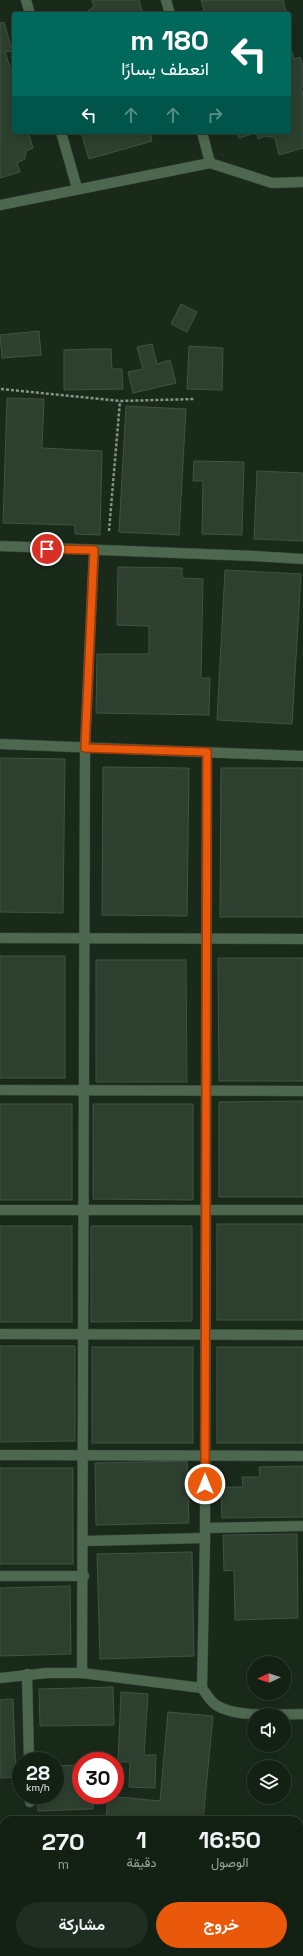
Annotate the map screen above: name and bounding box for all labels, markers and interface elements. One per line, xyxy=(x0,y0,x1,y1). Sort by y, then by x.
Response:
text: 180 m xyxy=(130,22,209,58)
icon: left xyxy=(223,28,275,80)
text: انعطف يسارًا xyxy=(121,57,209,80)
icon: left xyxy=(78,104,100,126)
icon: ahead xyxy=(120,104,142,126)
icon: ahead xyxy=(162,104,184,126)
icon: right xyxy=(204,104,226,126)
pin xyxy=(30,532,64,566)
icon: arrive xyxy=(36,538,58,560)
position arrow xyxy=(184,1463,226,1505)
north arrow xyxy=(247,1656,291,1700)
map controls xyxy=(247,1656,291,1804)
button: sound xyxy=(247,1708,291,1752)
speed limit sign: 30 xyxy=(72,1752,124,1804)
text: 28 xyxy=(26,1760,50,1786)
button: layers xyxy=(247,1760,291,1804)
text: km/h xyxy=(26,1781,50,1794)
text: 1 xyxy=(136,1824,147,1855)
text: 16:50 xyxy=(198,1824,261,1855)
text: 270 xyxy=(42,1826,85,1857)
text: دقيقة xyxy=(126,1854,157,1871)
text: الوصول xyxy=(211,1854,249,1871)
text: m xyxy=(58,1856,69,1873)
button: مشاركة xyxy=(16,1902,148,1948)
button: خروج xyxy=(156,1902,287,1948)

